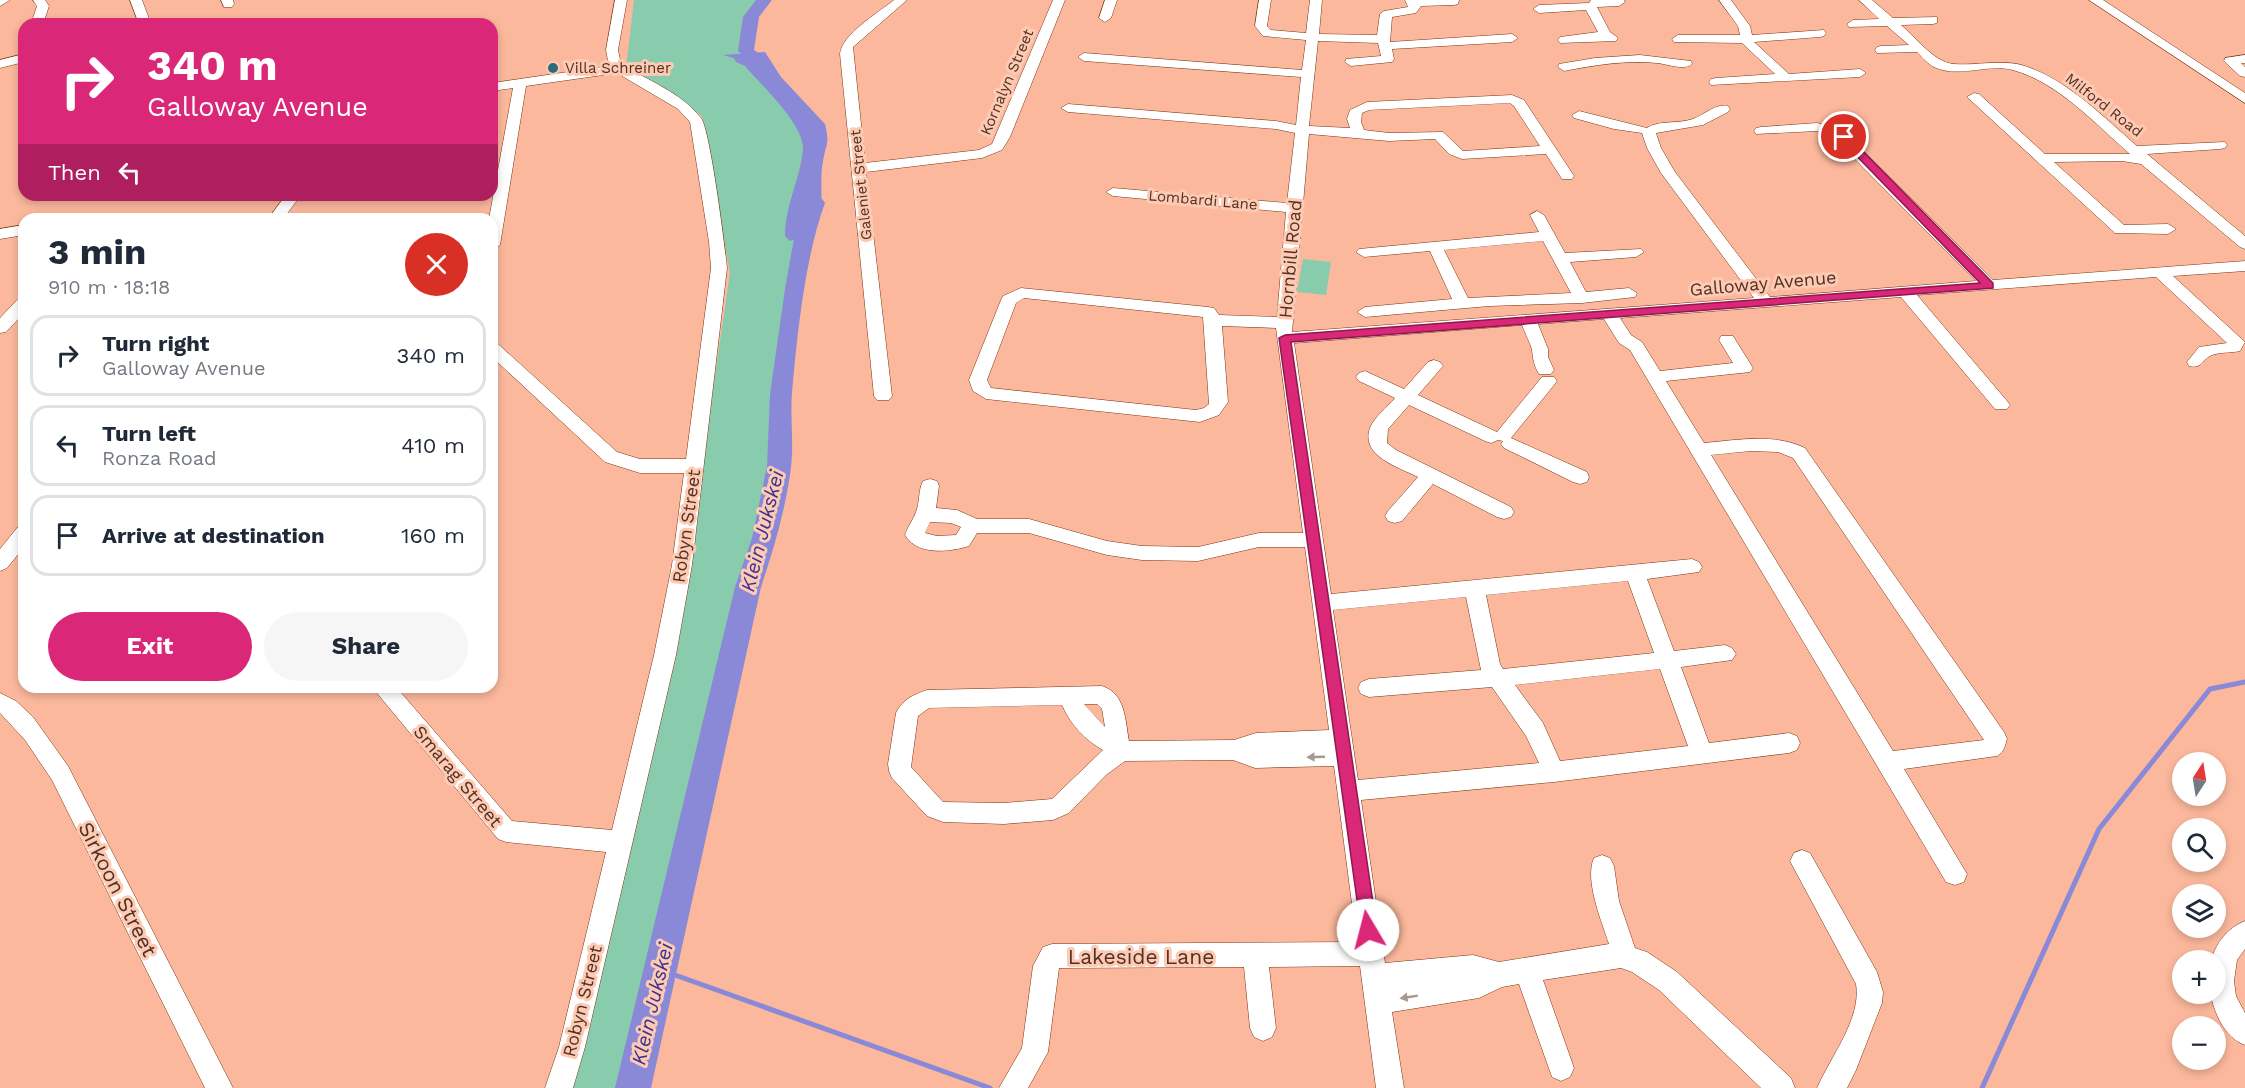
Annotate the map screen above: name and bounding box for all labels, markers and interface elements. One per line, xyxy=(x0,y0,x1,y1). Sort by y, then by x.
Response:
street label: Kornalyn Street xyxy=(977,26,1038,138)
text: 340 m xyxy=(147,41,278,90)
icon: right xyxy=(48,42,126,120)
place label: Villa Schreiner xyxy=(565,59,671,77)
marker: Villa Schreiner xyxy=(546,61,560,75)
street label: Milford Road xyxy=(2062,69,2146,141)
text: Galloway Avenue xyxy=(147,91,368,123)
pin xyxy=(1818,111,1869,162)
icon: arrive xyxy=(1827,120,1860,153)
street label: Galeniet Street xyxy=(846,128,876,241)
icon: left xyxy=(113,156,146,189)
text: Then xyxy=(48,160,101,185)
street label: Lombardi Lane xyxy=(1148,186,1258,214)
street label: Hornbill Road xyxy=(1274,199,1306,319)
text: 3 min xyxy=(48,231,146,273)
button: close xyxy=(405,233,468,296)
street label: Galloway Avenue xyxy=(1689,266,1837,300)
text: 910 m · 18:18 xyxy=(48,275,170,299)
text: Turn right xyxy=(102,331,209,356)
icon: right xyxy=(51,339,84,372)
text: 340 m xyxy=(397,343,465,368)
text: Galloway Avenue xyxy=(102,356,266,380)
text: Turn left xyxy=(102,421,196,446)
icon: left xyxy=(51,429,84,462)
text: 410 m xyxy=(401,433,465,458)
text: Ronza Road xyxy=(102,446,217,470)
water label: Klein Jukskei xyxy=(735,467,789,594)
street label: Robyn Street xyxy=(668,468,704,584)
icon: arrive xyxy=(51,519,84,552)
text: Arrive at destination xyxy=(102,523,325,548)
text: 160 m xyxy=(401,523,465,548)
button: Exit xyxy=(48,612,252,681)
button: Share xyxy=(264,612,468,681)
street label: Smarag Street xyxy=(409,721,507,831)
one-way arrow xyxy=(1307,752,1326,762)
north arrow xyxy=(2172,752,2226,806)
map controls xyxy=(2172,752,2226,1070)
street label: Sirkoon Street xyxy=(73,818,163,961)
button: search xyxy=(2172,818,2226,872)
button: layers xyxy=(2172,884,2226,938)
position arrow xyxy=(1336,898,1400,962)
water label: Klein Jukskei xyxy=(626,940,678,1067)
street label: Robyn Street xyxy=(558,943,606,1059)
street label: Lakeside Lane xyxy=(1068,944,1214,969)
button: + xyxy=(2172,950,2226,1004)
one-way arrow xyxy=(1399,992,1418,1001)
button: − xyxy=(2172,1016,2226,1070)

